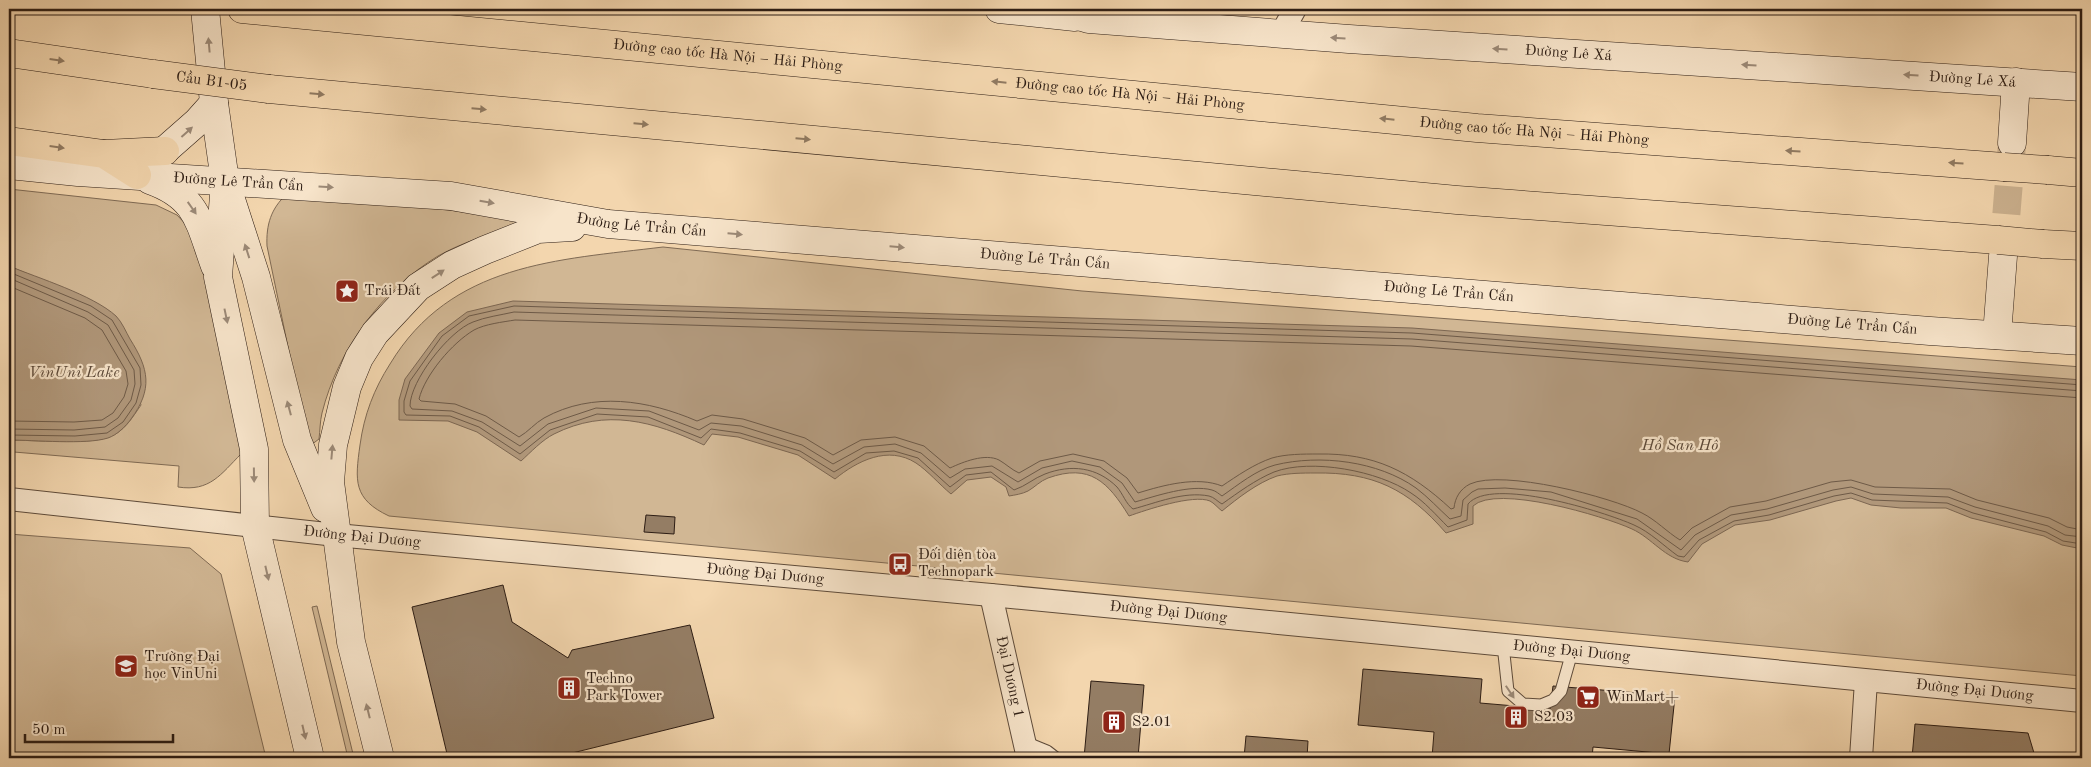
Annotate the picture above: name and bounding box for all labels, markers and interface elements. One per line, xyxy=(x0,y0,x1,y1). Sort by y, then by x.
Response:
one-way arrow xyxy=(1329,34,1345,42)
one-way arrow xyxy=(204,37,212,53)
street label: Đường cao tốc Hà Nội – Hải Phòng xyxy=(612,37,843,74)
street label: Đường Lê Xá xyxy=(1524,43,1613,64)
one-way arrow xyxy=(1491,45,1507,53)
one-way arrow xyxy=(49,56,65,64)
one-way arrow xyxy=(1741,61,1757,69)
street label: Cầu B1-05 xyxy=(175,69,248,94)
street label: Đường Lê Xá xyxy=(1928,69,2017,90)
one-way arrow xyxy=(1903,71,1919,79)
street label: Đường cao tốc Hà Nội – Hải Phòng xyxy=(1015,76,1245,113)
one-way arrow xyxy=(991,78,1007,86)
one-way arrow xyxy=(310,90,326,98)
one-way arrow xyxy=(471,105,487,113)
one-way arrow xyxy=(1379,115,1395,123)
street label: Đường cao tốc Hà Nội – Hải Phòng xyxy=(1419,115,1650,148)
one-way arrow xyxy=(633,120,649,128)
one-way arrow xyxy=(180,126,192,138)
one-way arrow xyxy=(795,135,811,143)
one-way arrow xyxy=(49,143,65,151)
one-way arrow xyxy=(1785,147,1801,155)
one-way arrow xyxy=(1947,159,1963,167)
street label: Đường Lê Trần Cẩn xyxy=(173,171,304,194)
one-way arrow xyxy=(318,184,334,192)
one-way arrow xyxy=(480,199,496,207)
one-way arrow xyxy=(187,202,197,215)
street label: Đường Lê Trần Cẩn xyxy=(575,211,707,239)
one-way arrow xyxy=(728,230,744,238)
one-way arrow xyxy=(243,243,251,258)
one-way arrow xyxy=(889,243,905,251)
street label: Đường Lê Trần Cẩn xyxy=(979,247,1111,272)
one-way arrow xyxy=(431,269,444,279)
place icon: Trái Đất xyxy=(334,278,360,304)
street label: Đường Lê Trần Cẩn xyxy=(1383,279,1514,305)
place label: Trái Đất xyxy=(364,283,421,299)
one-way arrow xyxy=(223,308,231,324)
street label: Đường Lê Trần Cẩn xyxy=(1787,312,1918,337)
water label: VinUni Lake xyxy=(28,365,120,381)
one-way arrow xyxy=(284,401,292,416)
water label: Hồ San Hô xyxy=(1641,437,1719,454)
one-way arrow xyxy=(328,444,336,460)
one-way arrow xyxy=(250,468,258,484)
street label: Đường Đại Dương xyxy=(302,524,421,550)
place label: Đối diện tòa Technopark xyxy=(918,547,997,580)
bus stop icon: Đối diện tòa Technopark xyxy=(887,551,913,577)
street label: Đường Đại Dương xyxy=(706,561,825,587)
one-way arrow xyxy=(263,566,271,581)
street label: Đường Đại Dương xyxy=(1109,599,1228,625)
street label: Đại Dương 1 xyxy=(993,635,1026,719)
street label: Đường Đại Dương xyxy=(1512,638,1631,665)
place label: Trường Đại học VinUni xyxy=(144,650,220,682)
school or university icon: Trường Đại học VinUni xyxy=(113,653,139,679)
place label: Techno Park Tower xyxy=(586,672,662,704)
building icon: Techno Park Tower xyxy=(556,675,582,701)
street label: Đường Đại Dương xyxy=(1915,677,2034,704)
supermarket icon: WinMart+ xyxy=(1575,684,1601,710)
one-way arrow xyxy=(1506,685,1515,699)
place label: WinMart+ xyxy=(1606,690,1679,705)
one-way arrow xyxy=(364,703,372,718)
building icon: S2.03 xyxy=(1503,704,1529,730)
building icon: S2.01 xyxy=(1101,709,1127,735)
place label: S2.03 xyxy=(1534,710,1574,725)
scale bar xyxy=(25,712,172,744)
place label: S2.01 xyxy=(1132,715,1172,730)
text: 50 m xyxy=(32,723,66,738)
one-way arrow xyxy=(300,724,308,739)

